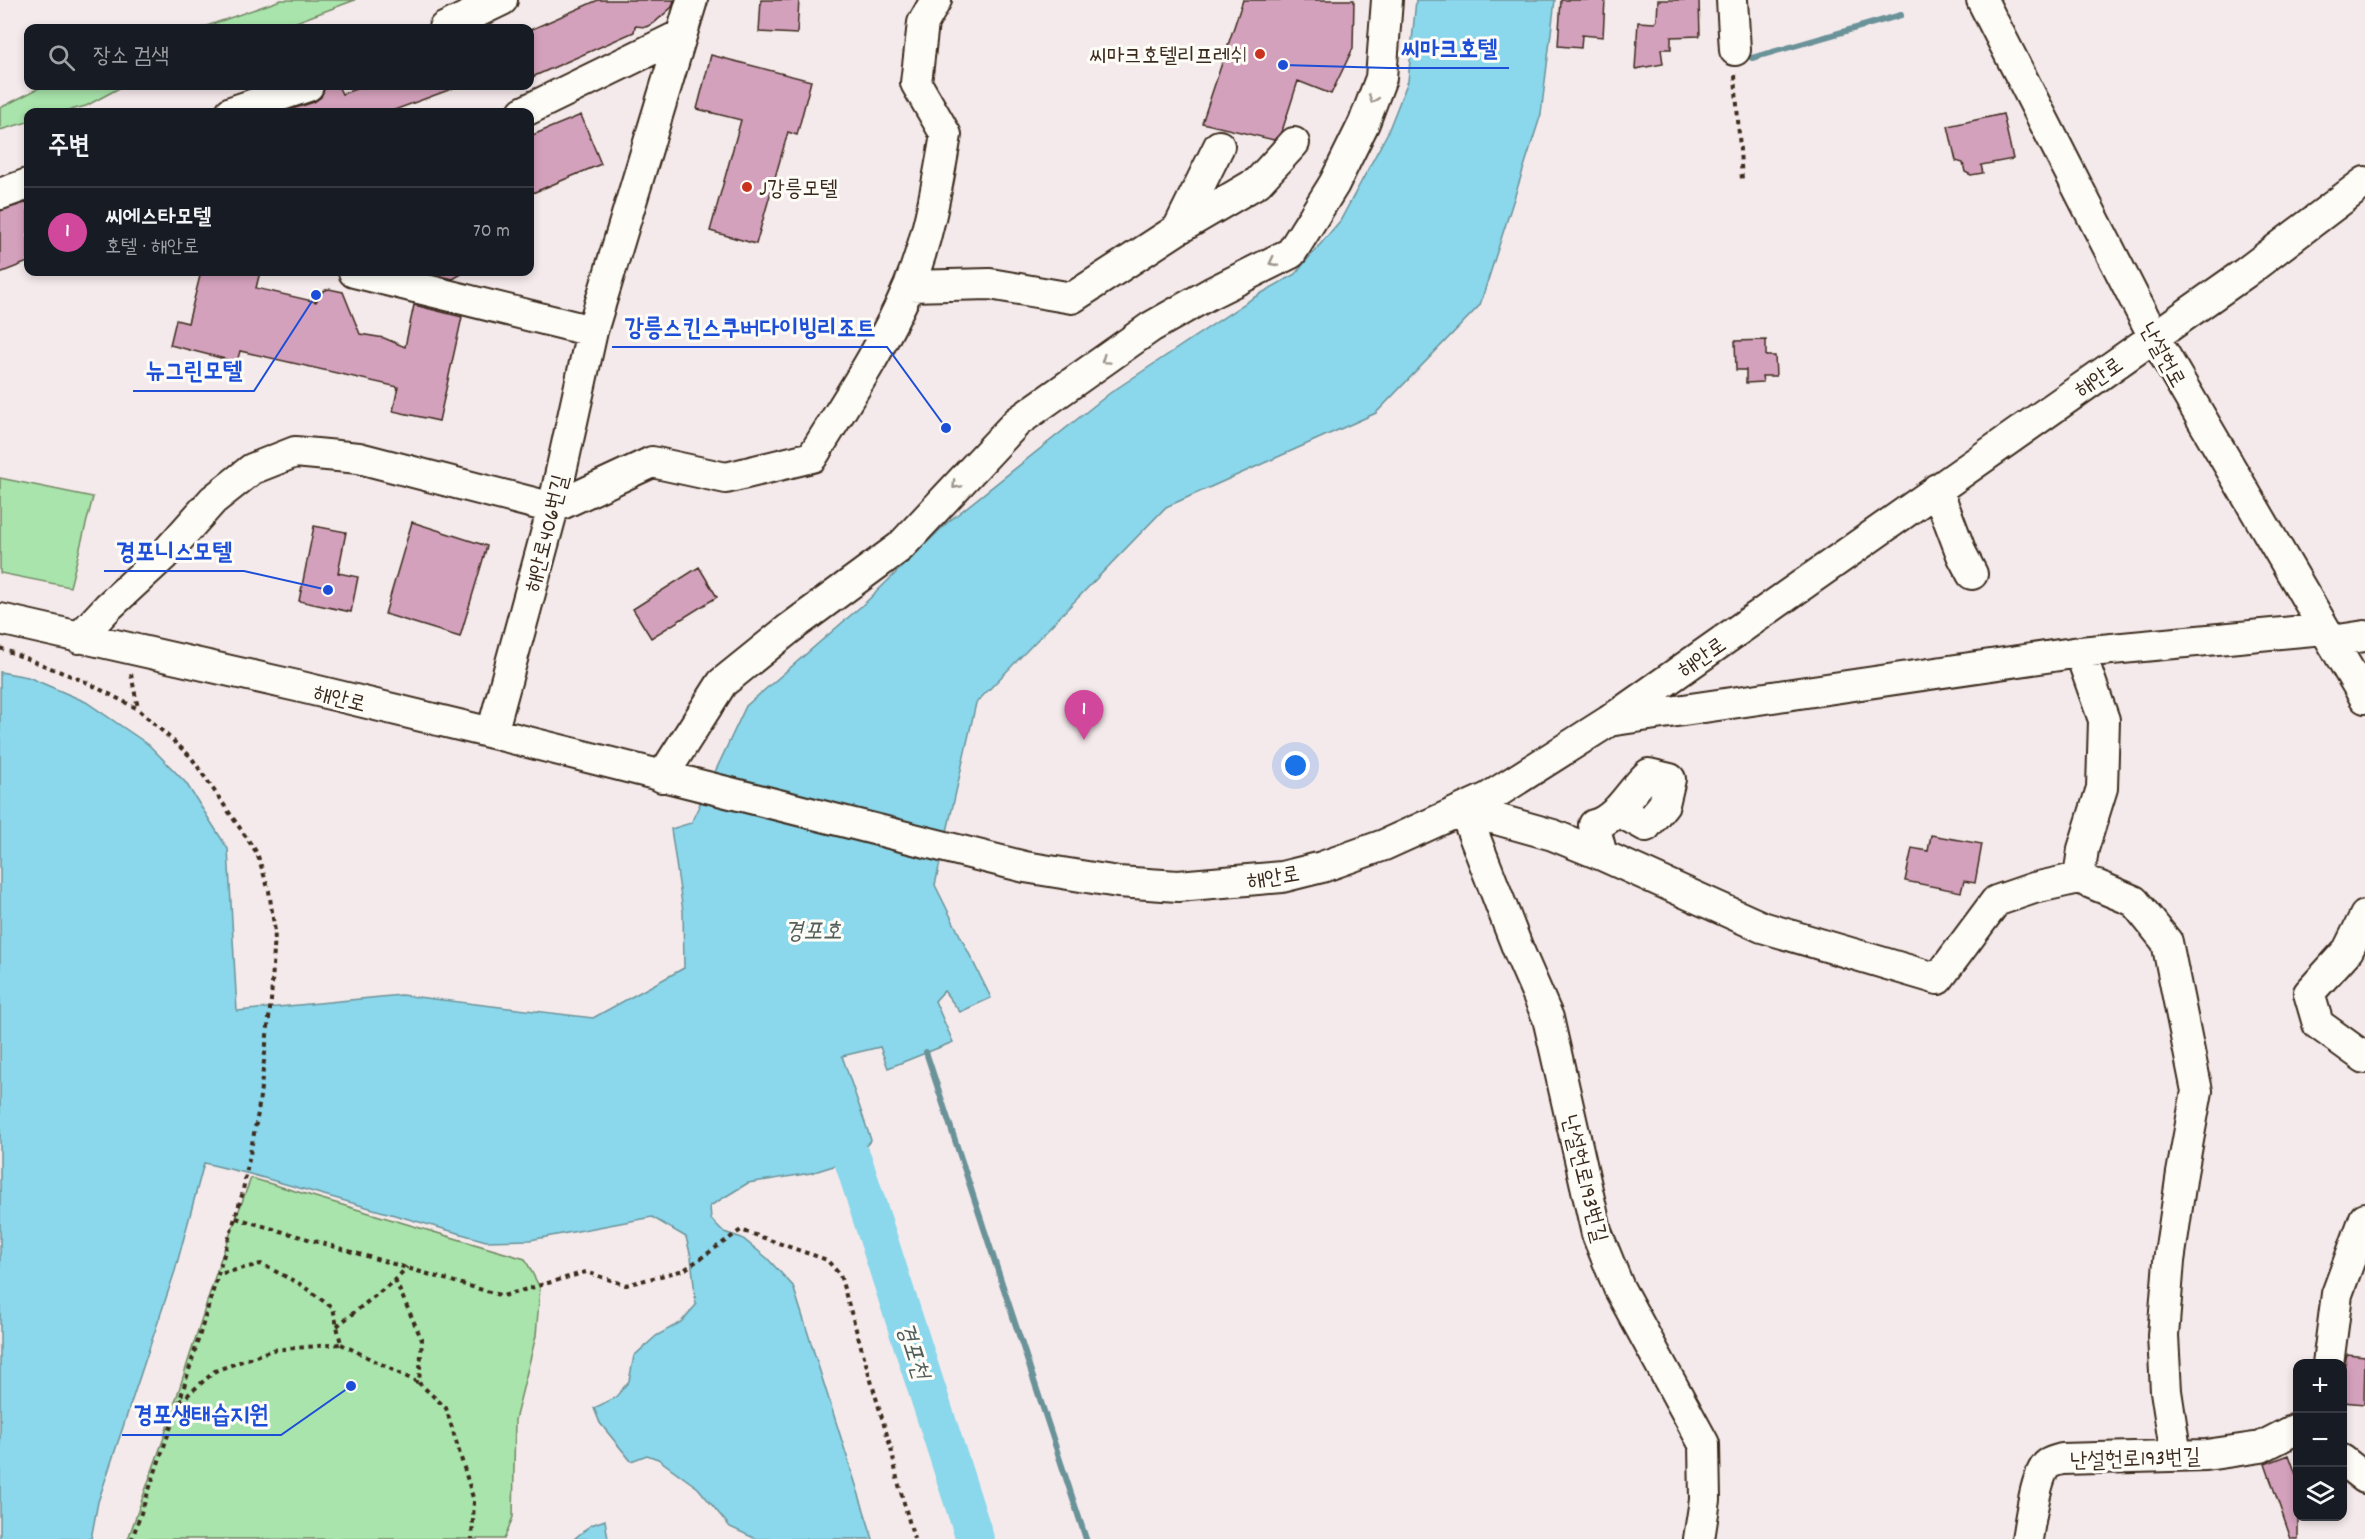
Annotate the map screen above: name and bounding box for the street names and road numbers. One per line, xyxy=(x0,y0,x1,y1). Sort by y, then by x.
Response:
street label: 난설헌로 xyxy=(2130,317,2192,394)
street label: 해안로 xyxy=(2069,351,2131,407)
street label: 해안로406번길 xyxy=(519,471,578,596)
street label: 해안로 xyxy=(1672,631,1734,687)
street label: 해안로 xyxy=(310,679,369,722)
street label: 해안로 xyxy=(1245,860,1302,899)
street label: 난설헌로193번길 xyxy=(1552,1112,1614,1246)
street label: 난설헌로193번길 xyxy=(2069,1443,2201,1478)

